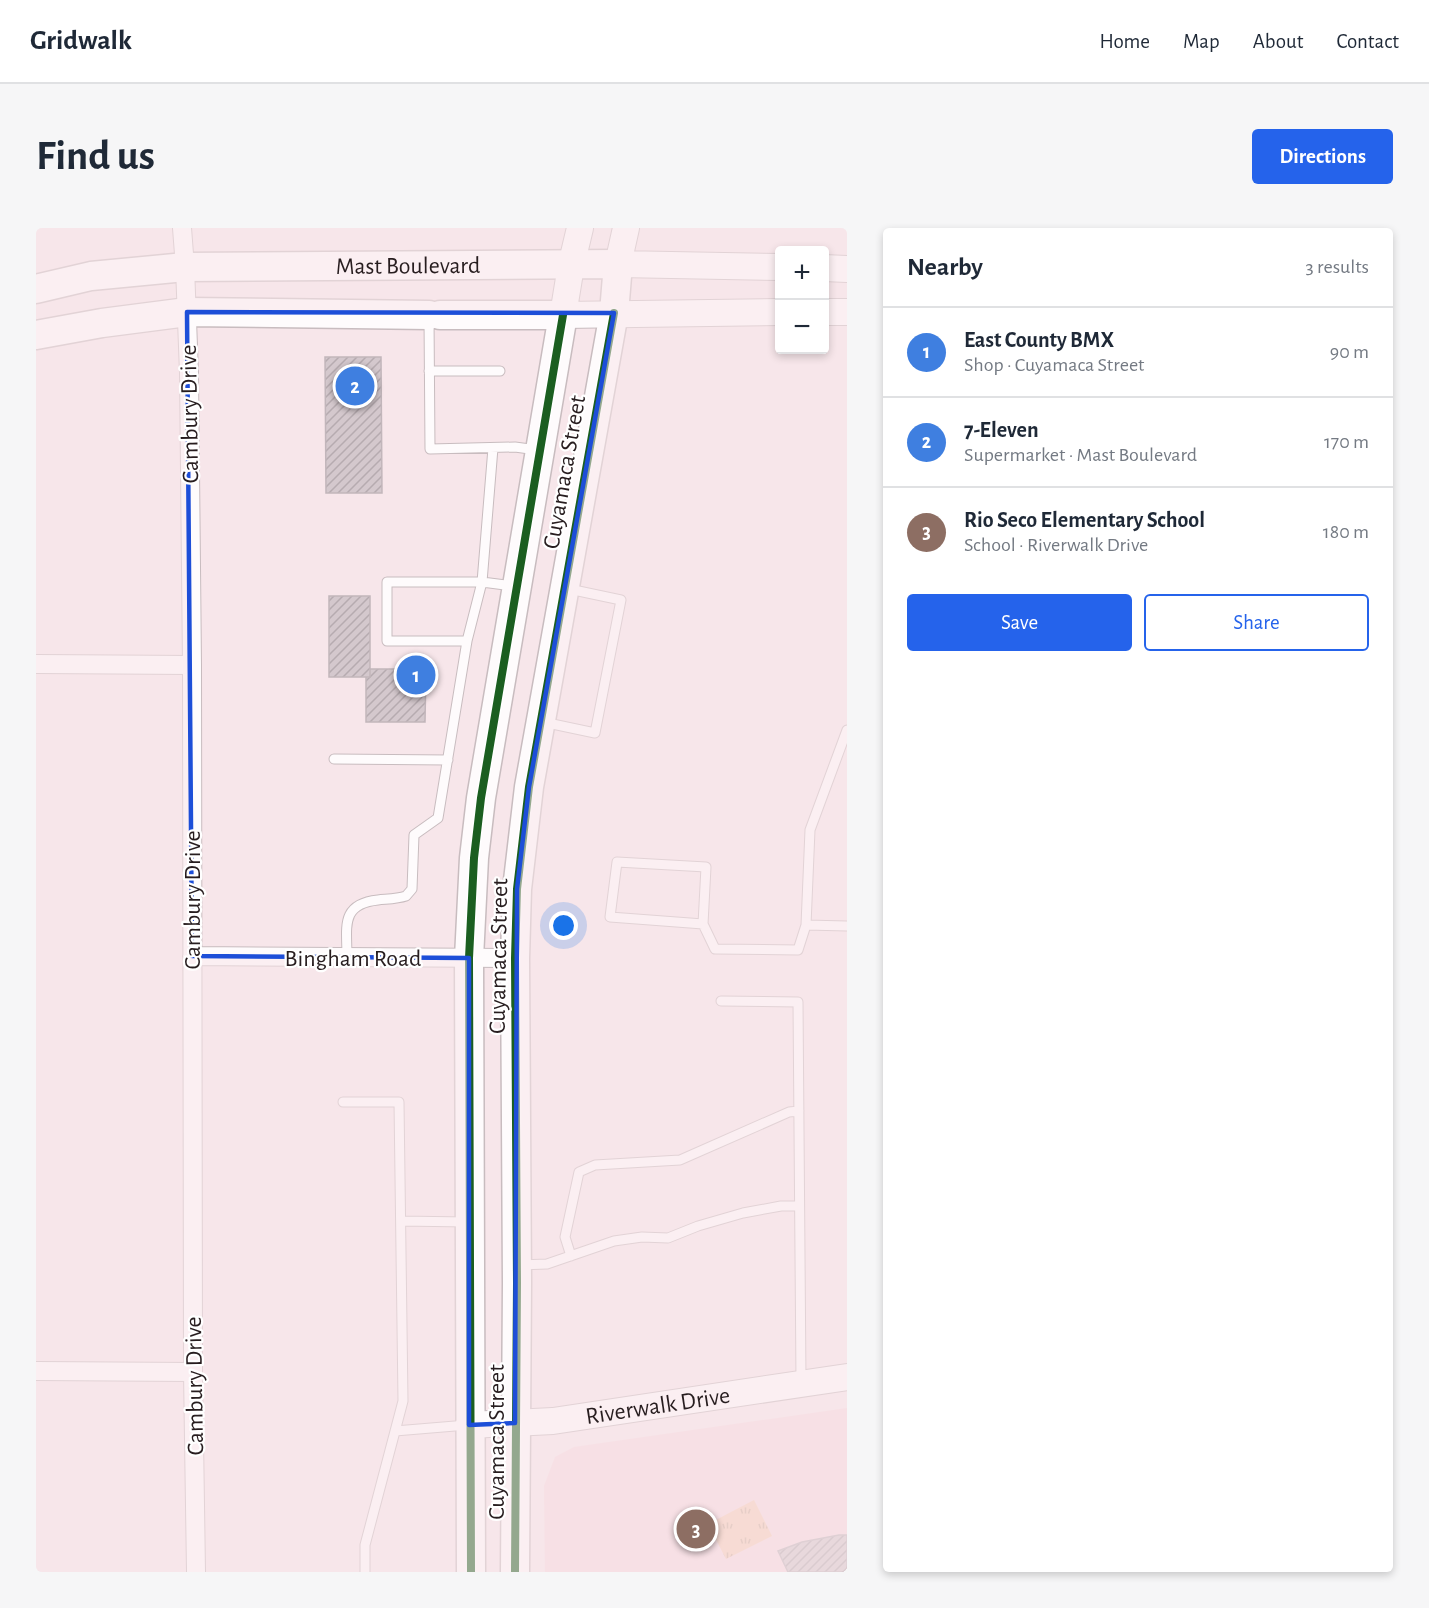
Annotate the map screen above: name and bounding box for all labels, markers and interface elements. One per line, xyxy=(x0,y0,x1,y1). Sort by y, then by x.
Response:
text: Gridwalk xyxy=(30,27,132,55)
text: Home xyxy=(1099,31,1150,52)
text: Map xyxy=(1183,31,1220,52)
text: About xyxy=(1253,31,1303,52)
text: Contact xyxy=(1336,31,1399,52)
button: Directions xyxy=(1252,129,1393,184)
text: Find us xyxy=(36,135,155,177)
map controls xyxy=(775,246,829,354)
button: + xyxy=(775,246,829,300)
street label: Mast Boulevard xyxy=(336,254,481,279)
text: Nearby xyxy=(907,254,983,280)
text: 3 results xyxy=(1305,257,1369,277)
button: − xyxy=(775,300,829,354)
text: East County BMX xyxy=(964,329,1114,351)
text: 1 xyxy=(923,342,930,362)
text: 90 m xyxy=(1330,342,1369,362)
street label: Cambury Drive xyxy=(177,344,203,484)
text: Shop · Cuyamaca Street xyxy=(964,355,1145,375)
pin: 2 xyxy=(336,364,374,408)
street label: Cuyamaca Street xyxy=(540,393,590,551)
text: 7-Eleven xyxy=(964,419,1039,441)
text: 2 xyxy=(922,432,931,452)
text: 170 m xyxy=(1324,432,1369,452)
text: Supermarket · Mast Boulevard xyxy=(964,445,1197,465)
text: Rio Seco Elementary School xyxy=(964,509,1205,531)
text: 3 xyxy=(922,522,931,542)
text: 180 m xyxy=(1323,522,1369,542)
text: School · Riverwalk Drive xyxy=(964,535,1148,555)
button: Save xyxy=(907,594,1132,651)
button: Share xyxy=(1144,594,1369,651)
pin: 1 xyxy=(396,652,436,698)
street label: Cambury Drive xyxy=(181,830,205,970)
street label: Cuyamaca Street xyxy=(486,878,512,1034)
your location xyxy=(549,911,578,940)
street label: Bingham Road xyxy=(285,947,422,971)
street label: Cambury Drive xyxy=(182,1316,208,1456)
street label: Cuyamaca Street xyxy=(485,1364,509,1520)
street label: Riverwalk Drive xyxy=(584,1384,732,1429)
pin: 3 xyxy=(676,1506,716,1552)

